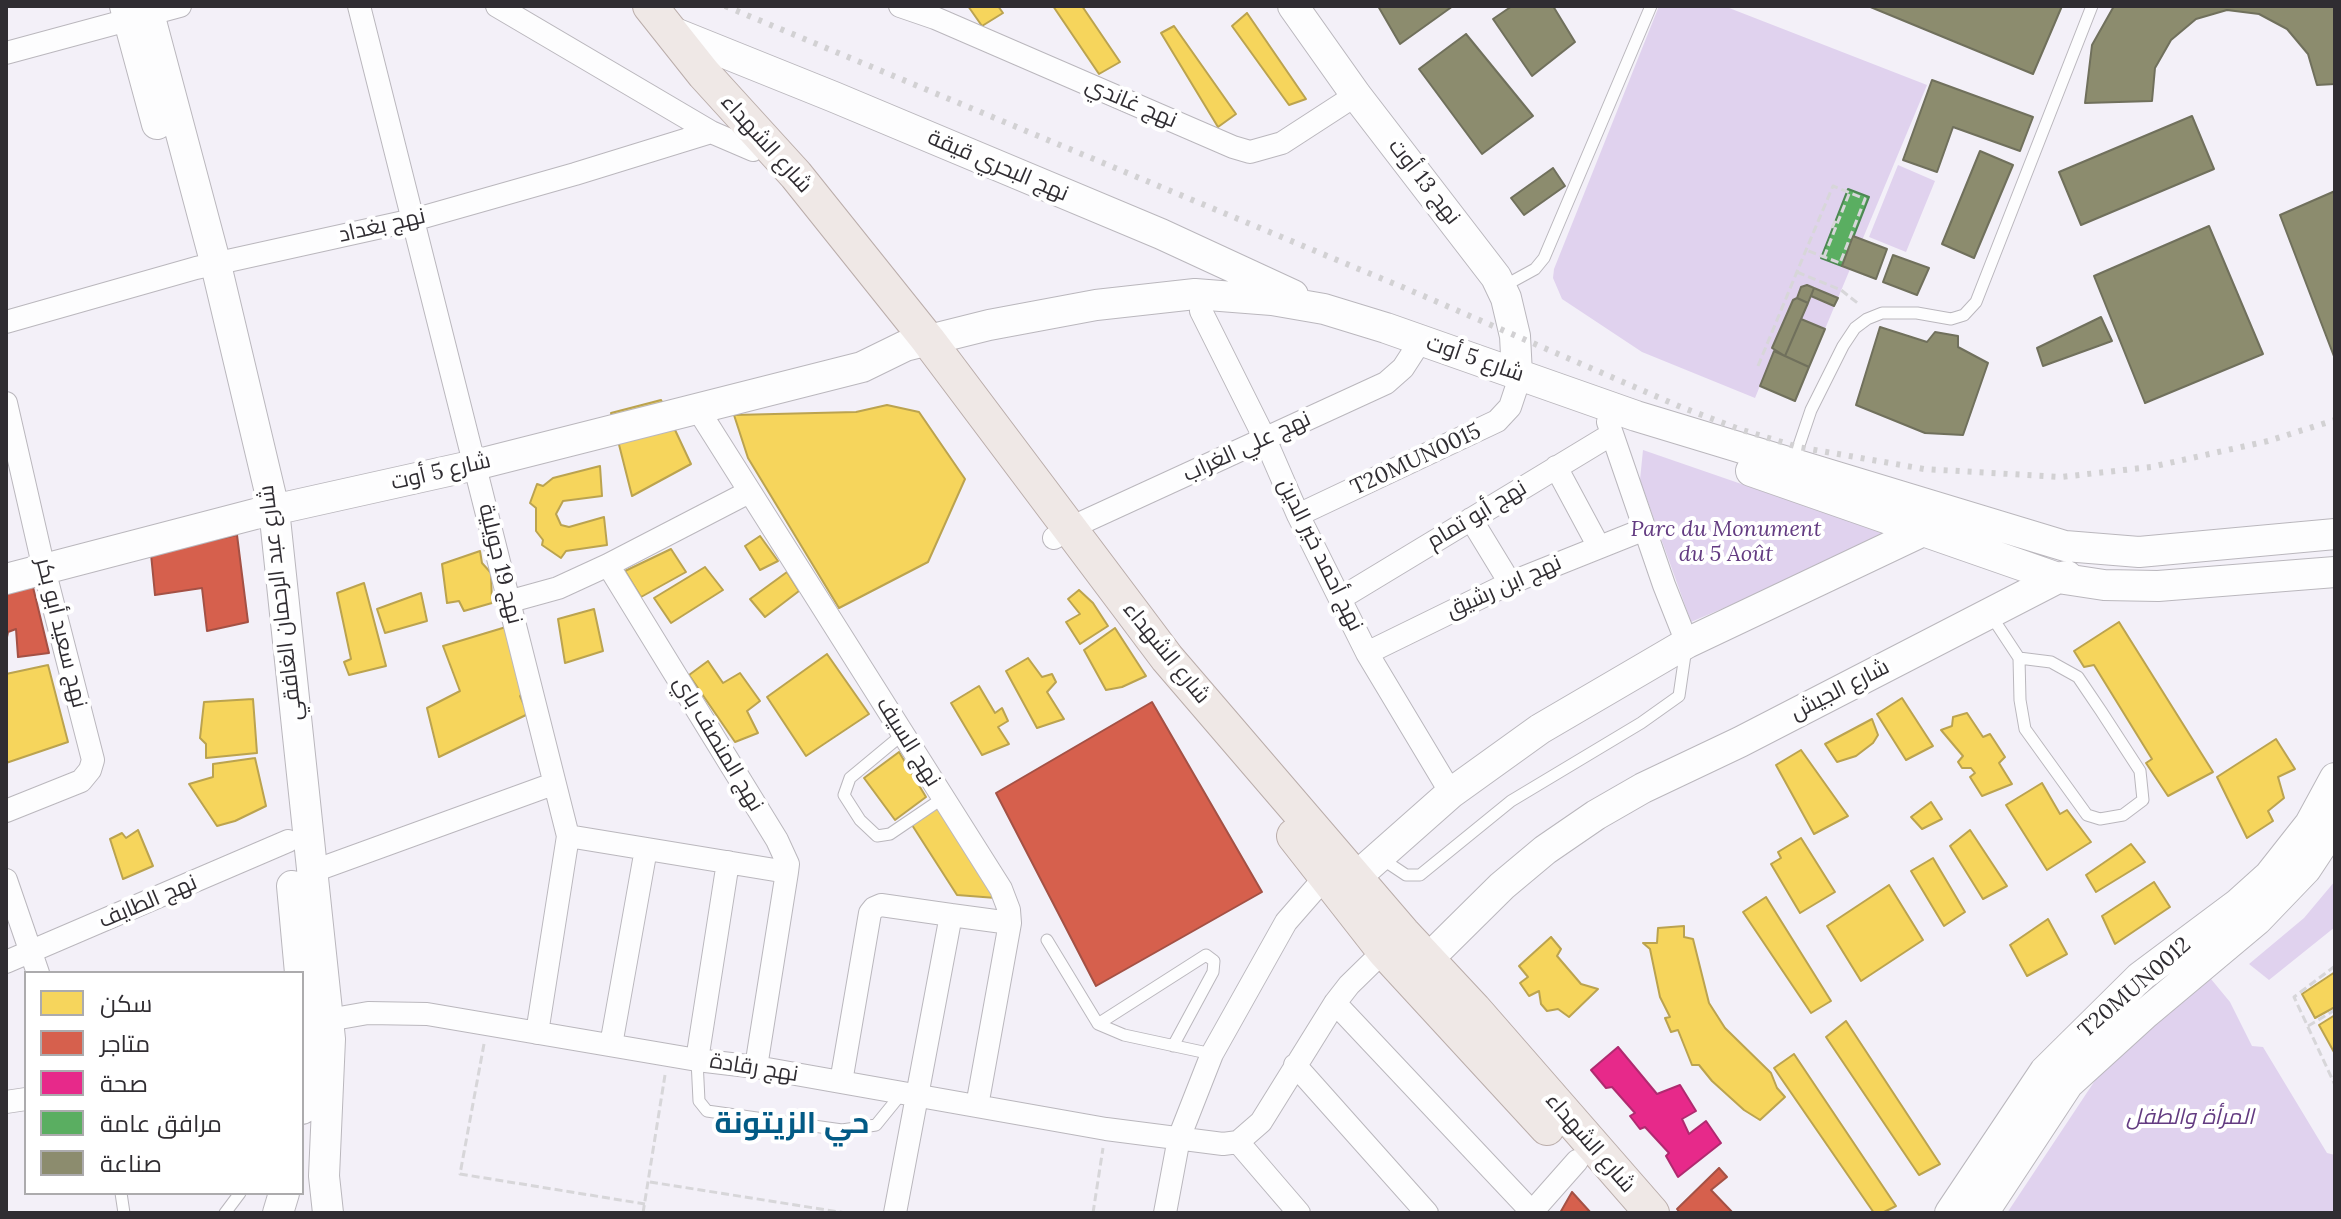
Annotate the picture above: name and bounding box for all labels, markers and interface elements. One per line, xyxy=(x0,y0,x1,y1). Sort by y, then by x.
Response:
street label: نهج غاندي xyxy=(1081,72,1181,134)
street label: شارع الشهداء xyxy=(715,89,817,199)
street label: نهج البحري قيقة xyxy=(924,124,1072,208)
street label: نهج 13 أوت xyxy=(1382,134,1466,230)
street label: نهج بغداد xyxy=(336,203,428,249)
street label: شارع 5 أوت xyxy=(1423,330,1527,388)
street label: نهج علي الغراب xyxy=(1179,406,1315,488)
street label: T20MUN0015 xyxy=(1347,418,1485,502)
street label: شارع 5 أوت xyxy=(389,448,493,496)
street label: نهج أحمد خير الدين xyxy=(1272,474,1368,636)
street label: نهج أبو تمام xyxy=(1423,475,1531,555)
street label: شارع عبد الرحمان الغافقي xyxy=(253,484,309,722)
street label: نهج 19 جويلية xyxy=(472,501,528,627)
park label: Parc du Monument du 5 Août xyxy=(1630,517,1822,568)
street label: نهج ابن رشيق xyxy=(1442,550,1566,624)
street label: نهج سعيد أبو بكر xyxy=(30,555,92,711)
street label: شارع الشهداء xyxy=(1117,597,1215,709)
street label: شارع الجيش xyxy=(1786,654,1894,726)
street label: نهج المنصف باي xyxy=(667,672,769,816)
street label: نهج السيف xyxy=(870,692,946,792)
street label: نهج الطايف xyxy=(95,870,201,934)
street label: T20MUN0012 xyxy=(2073,932,2197,1044)
legend xyxy=(24,971,304,1195)
text: سكن xyxy=(100,988,152,1019)
text: متاجر xyxy=(100,1028,150,1059)
street label: نهج رقادة xyxy=(708,1048,800,1088)
text: صحة xyxy=(100,1068,148,1099)
street label: شارع الشهداء xyxy=(1540,1088,1640,1198)
park label: المرأة والطفل xyxy=(2126,1105,2254,1131)
district label: حي الزيتونة xyxy=(715,1106,869,1142)
text: مرافق عامة xyxy=(100,1108,222,1139)
text: صناعة xyxy=(100,1148,162,1179)

